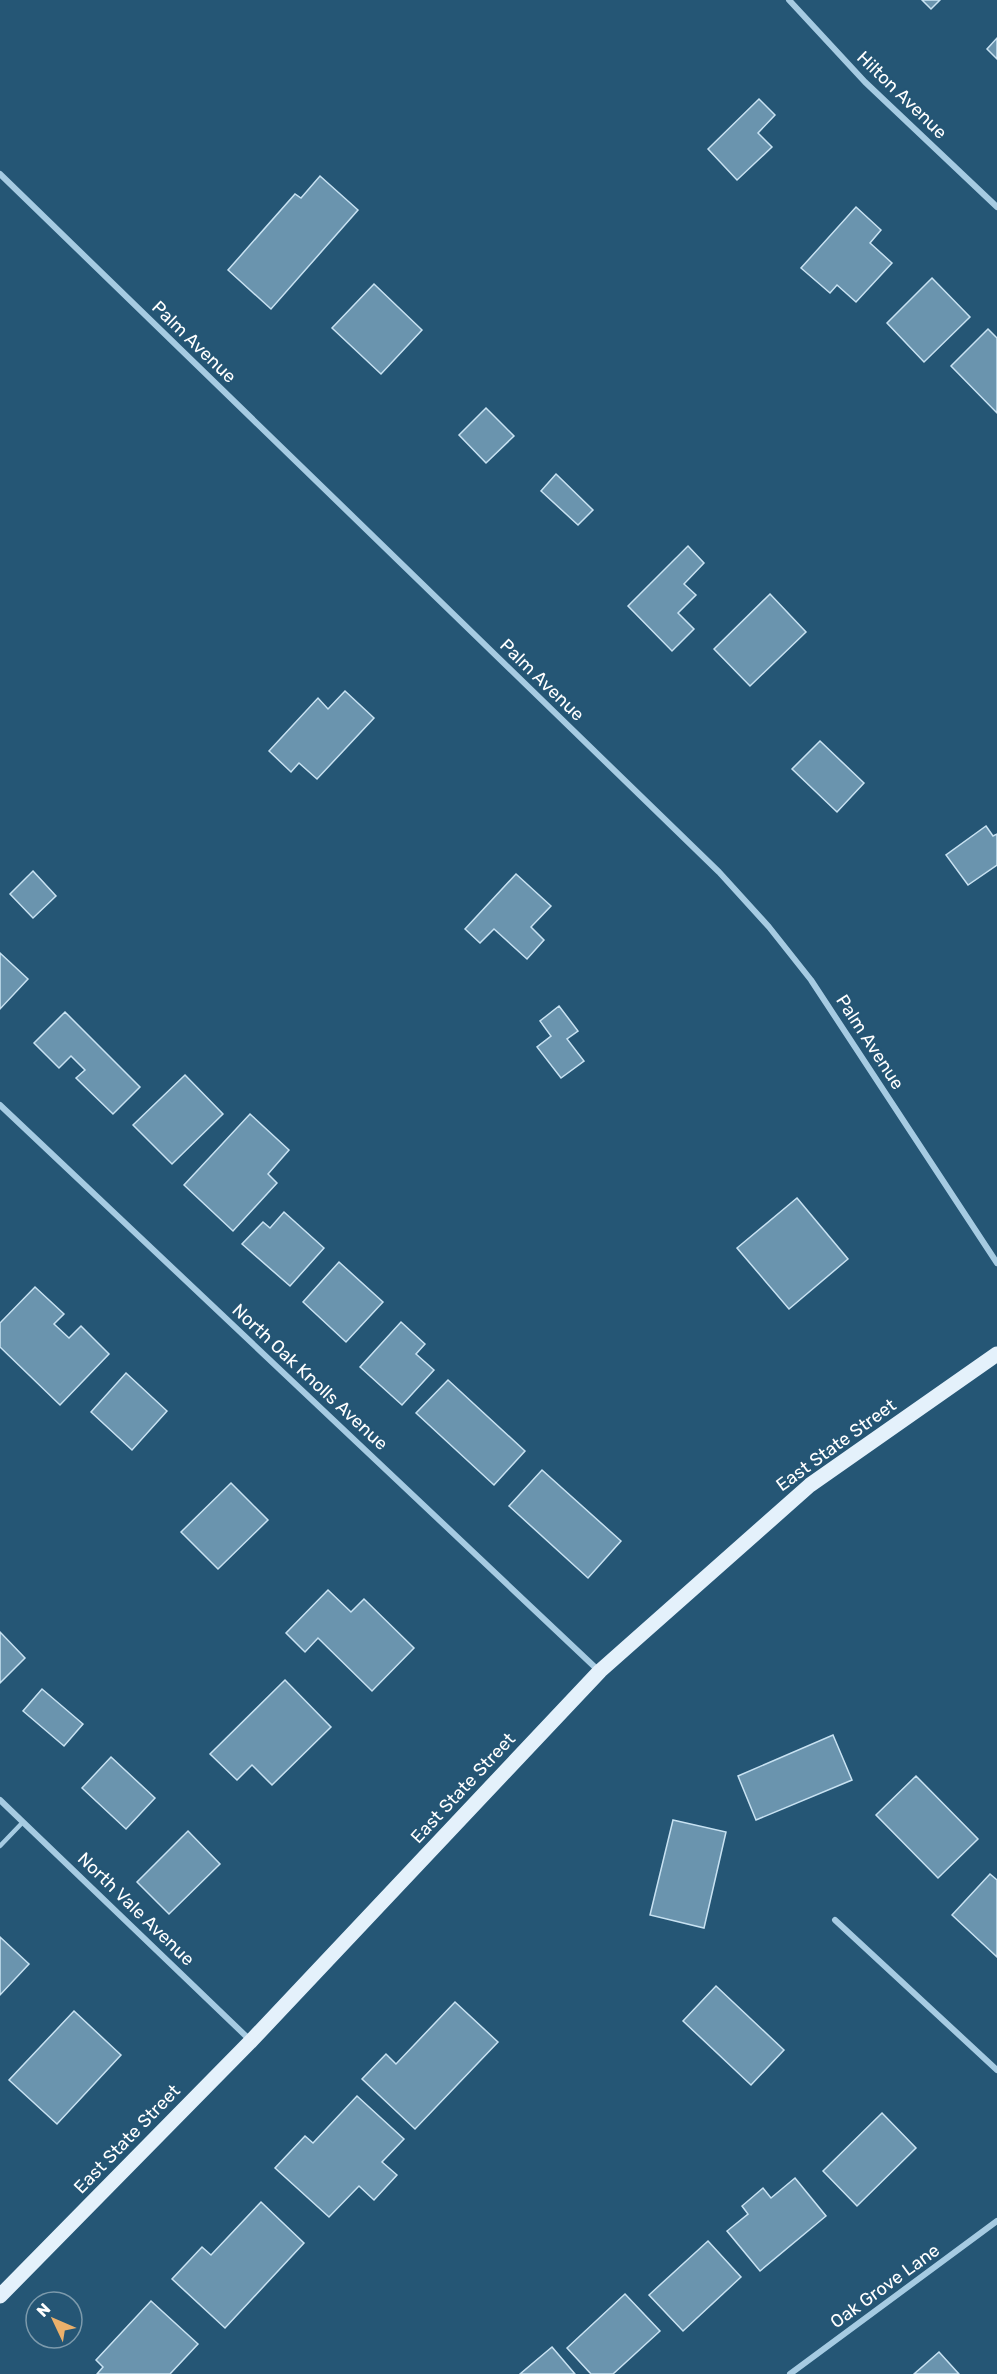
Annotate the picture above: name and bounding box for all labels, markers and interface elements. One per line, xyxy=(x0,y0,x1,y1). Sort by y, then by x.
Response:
street label: Hilton Avenue xyxy=(852,47,952,143)
street label: Palm Avenue xyxy=(147,296,241,388)
street label: Palm Avenue xyxy=(495,634,589,726)
street label: Palm Avenue xyxy=(831,990,909,1094)
street label: North Oak Knolls Avenue xyxy=(228,1299,392,1455)
street label: East State Street xyxy=(772,1394,900,1496)
street label: East State Street xyxy=(406,1728,520,1848)
street label: North Vale Avenue xyxy=(73,1848,199,1970)
street label: East State Street xyxy=(69,2080,185,2198)
street label: Oak Grove Lane xyxy=(826,2239,944,2333)
north arrow xyxy=(24,2290,84,2350)
text: N xyxy=(33,2299,54,2321)

